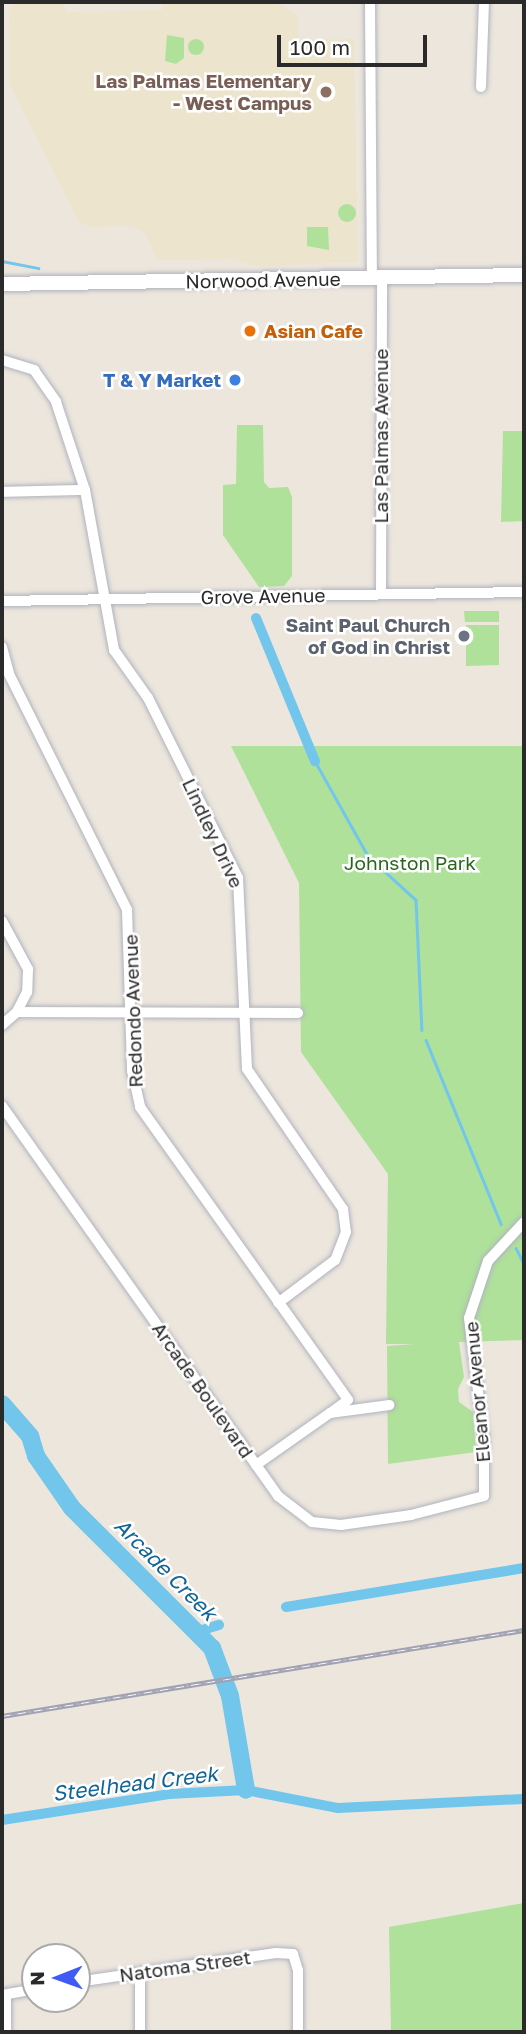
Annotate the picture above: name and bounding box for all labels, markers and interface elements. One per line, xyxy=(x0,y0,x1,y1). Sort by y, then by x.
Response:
scale bar xyxy=(281,21,432,65)
text: 100 m xyxy=(290,34,350,60)
place label: Las Palmas Elementary - West Campus xyxy=(95,70,312,114)
marker: Las Palmas Elementary - West Campus xyxy=(318,84,334,100)
street label: Norwood Avenue xyxy=(185,267,341,293)
place label: Asian Cafe xyxy=(264,320,363,342)
marker: Asian Cafe xyxy=(242,323,258,339)
street label: Las Palmas Avenue xyxy=(370,348,392,524)
place label: T & Y Market xyxy=(103,369,221,391)
marker: T & Y Market xyxy=(227,372,243,388)
street label: Grove Avenue xyxy=(200,584,326,608)
place label: Saint Paul Church of God in Christ xyxy=(285,614,450,658)
marker: Saint Paul Church of God in Christ xyxy=(456,628,472,644)
street label: Lindley Drive xyxy=(178,775,248,891)
park label: Johnston Park xyxy=(344,852,476,874)
street label: Redondo Avenue xyxy=(119,934,147,1088)
street label: Arcade Boulevard xyxy=(148,1318,258,1462)
street label: Eleanor Avenue xyxy=(459,1321,495,1463)
water label: Arcade Creek xyxy=(110,1513,222,1625)
water label: Steelhead Creek xyxy=(51,1760,219,1806)
north arrow xyxy=(21,1943,91,2013)
street label: Natoma Street xyxy=(118,1945,252,1987)
text: N xyxy=(25,1971,48,1986)

